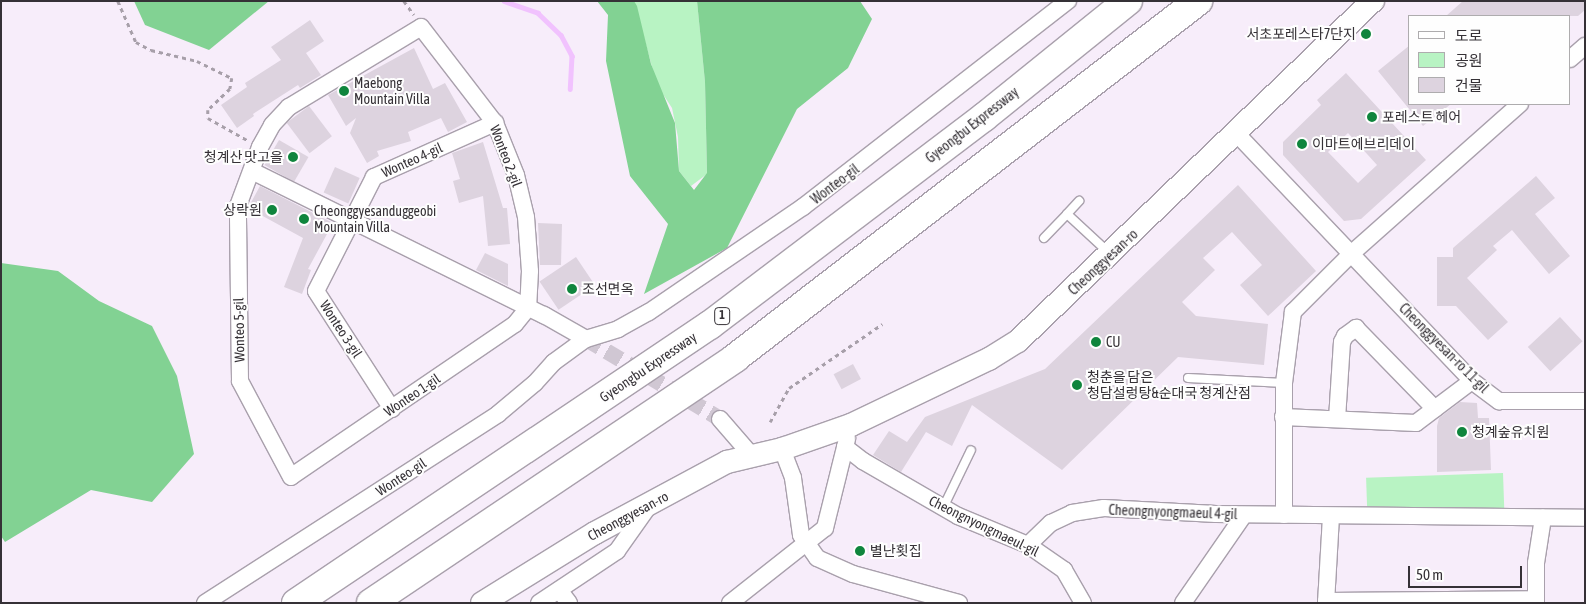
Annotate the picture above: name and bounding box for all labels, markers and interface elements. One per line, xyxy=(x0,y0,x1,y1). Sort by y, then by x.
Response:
legend xyxy=(1408,15,1571,105)
place label: 서초포레스타7단지 xyxy=(1246,26,1356,42)
text: 도로 xyxy=(1455,27,1483,44)
marker: 서초포레스타7단지 xyxy=(1360,28,1372,40)
text: 공원 xyxy=(1455,52,1483,69)
place label: Maebong Mountain Villa xyxy=(354,75,430,108)
text: 건물 xyxy=(1455,77,1483,94)
street label: Gyeongbu Expressway xyxy=(922,84,1022,166)
marker: Maebong Mountain Villa xyxy=(338,85,350,97)
place label: 포레스트 헤어 xyxy=(1382,109,1461,125)
marker: 포레스트 헤어 xyxy=(1366,111,1378,123)
street label: Wonteo 2-gil xyxy=(487,123,525,189)
place label: 이마트에브리데이 xyxy=(1312,136,1415,152)
marker: 이마트에브리데이 xyxy=(1296,138,1308,150)
street label: Wonteo 4-gil xyxy=(379,139,445,181)
place label: 청계산 맛고을 xyxy=(204,149,283,165)
marker: 청계산 맛고을 xyxy=(287,151,299,163)
street label: Wonteo-gil xyxy=(807,160,863,208)
place label: 상락원 xyxy=(223,202,262,218)
place label: Cheonggyesanduggeobi Mountain Villa xyxy=(314,203,436,236)
marker: 상락원 xyxy=(266,204,278,216)
marker: Cheonggyesanduggeobi Mountain Villa xyxy=(298,213,310,225)
street label: Cheonggyesan-ro xyxy=(1065,226,1141,298)
place label: 조선면옥 xyxy=(582,281,634,297)
marker: 조선면옥 xyxy=(566,283,578,295)
street label: Wonteo 5-gil xyxy=(230,297,248,363)
street label: Wonteo 3-gil xyxy=(316,297,366,361)
street label: Cheonggyesan-ro 11-gil xyxy=(1396,300,1492,396)
road number: 1 xyxy=(713,306,731,326)
street label: Gyeongbu Expressway xyxy=(596,328,700,406)
place label: CU xyxy=(1106,334,1121,350)
marker: CU xyxy=(1090,336,1102,348)
place label: 청춘을 담은 청담설렁탕&순대국 청계산점 xyxy=(1087,369,1251,402)
street label: Wonteo 1-gil xyxy=(381,370,443,420)
marker: 청춘을 담은 청담설렁탕&순대국 청계산점 xyxy=(1071,379,1083,391)
place label: 청계숲유치원 xyxy=(1472,424,1549,440)
marker: 청계숲유치원 xyxy=(1456,426,1468,438)
street label: Wonteo-gil xyxy=(373,455,429,499)
street label: Cheonggyesan-ro xyxy=(585,488,671,544)
street label: Cheongnyongmaeul-gil xyxy=(926,492,1042,560)
street label: Cheongnyongmaeul 4-gil xyxy=(1108,501,1238,523)
place label: 별난횟집 xyxy=(870,543,922,559)
marker: 별난횟집 xyxy=(854,545,866,557)
scale bar xyxy=(1411,556,1525,588)
text: 50 m xyxy=(1416,566,1443,583)

